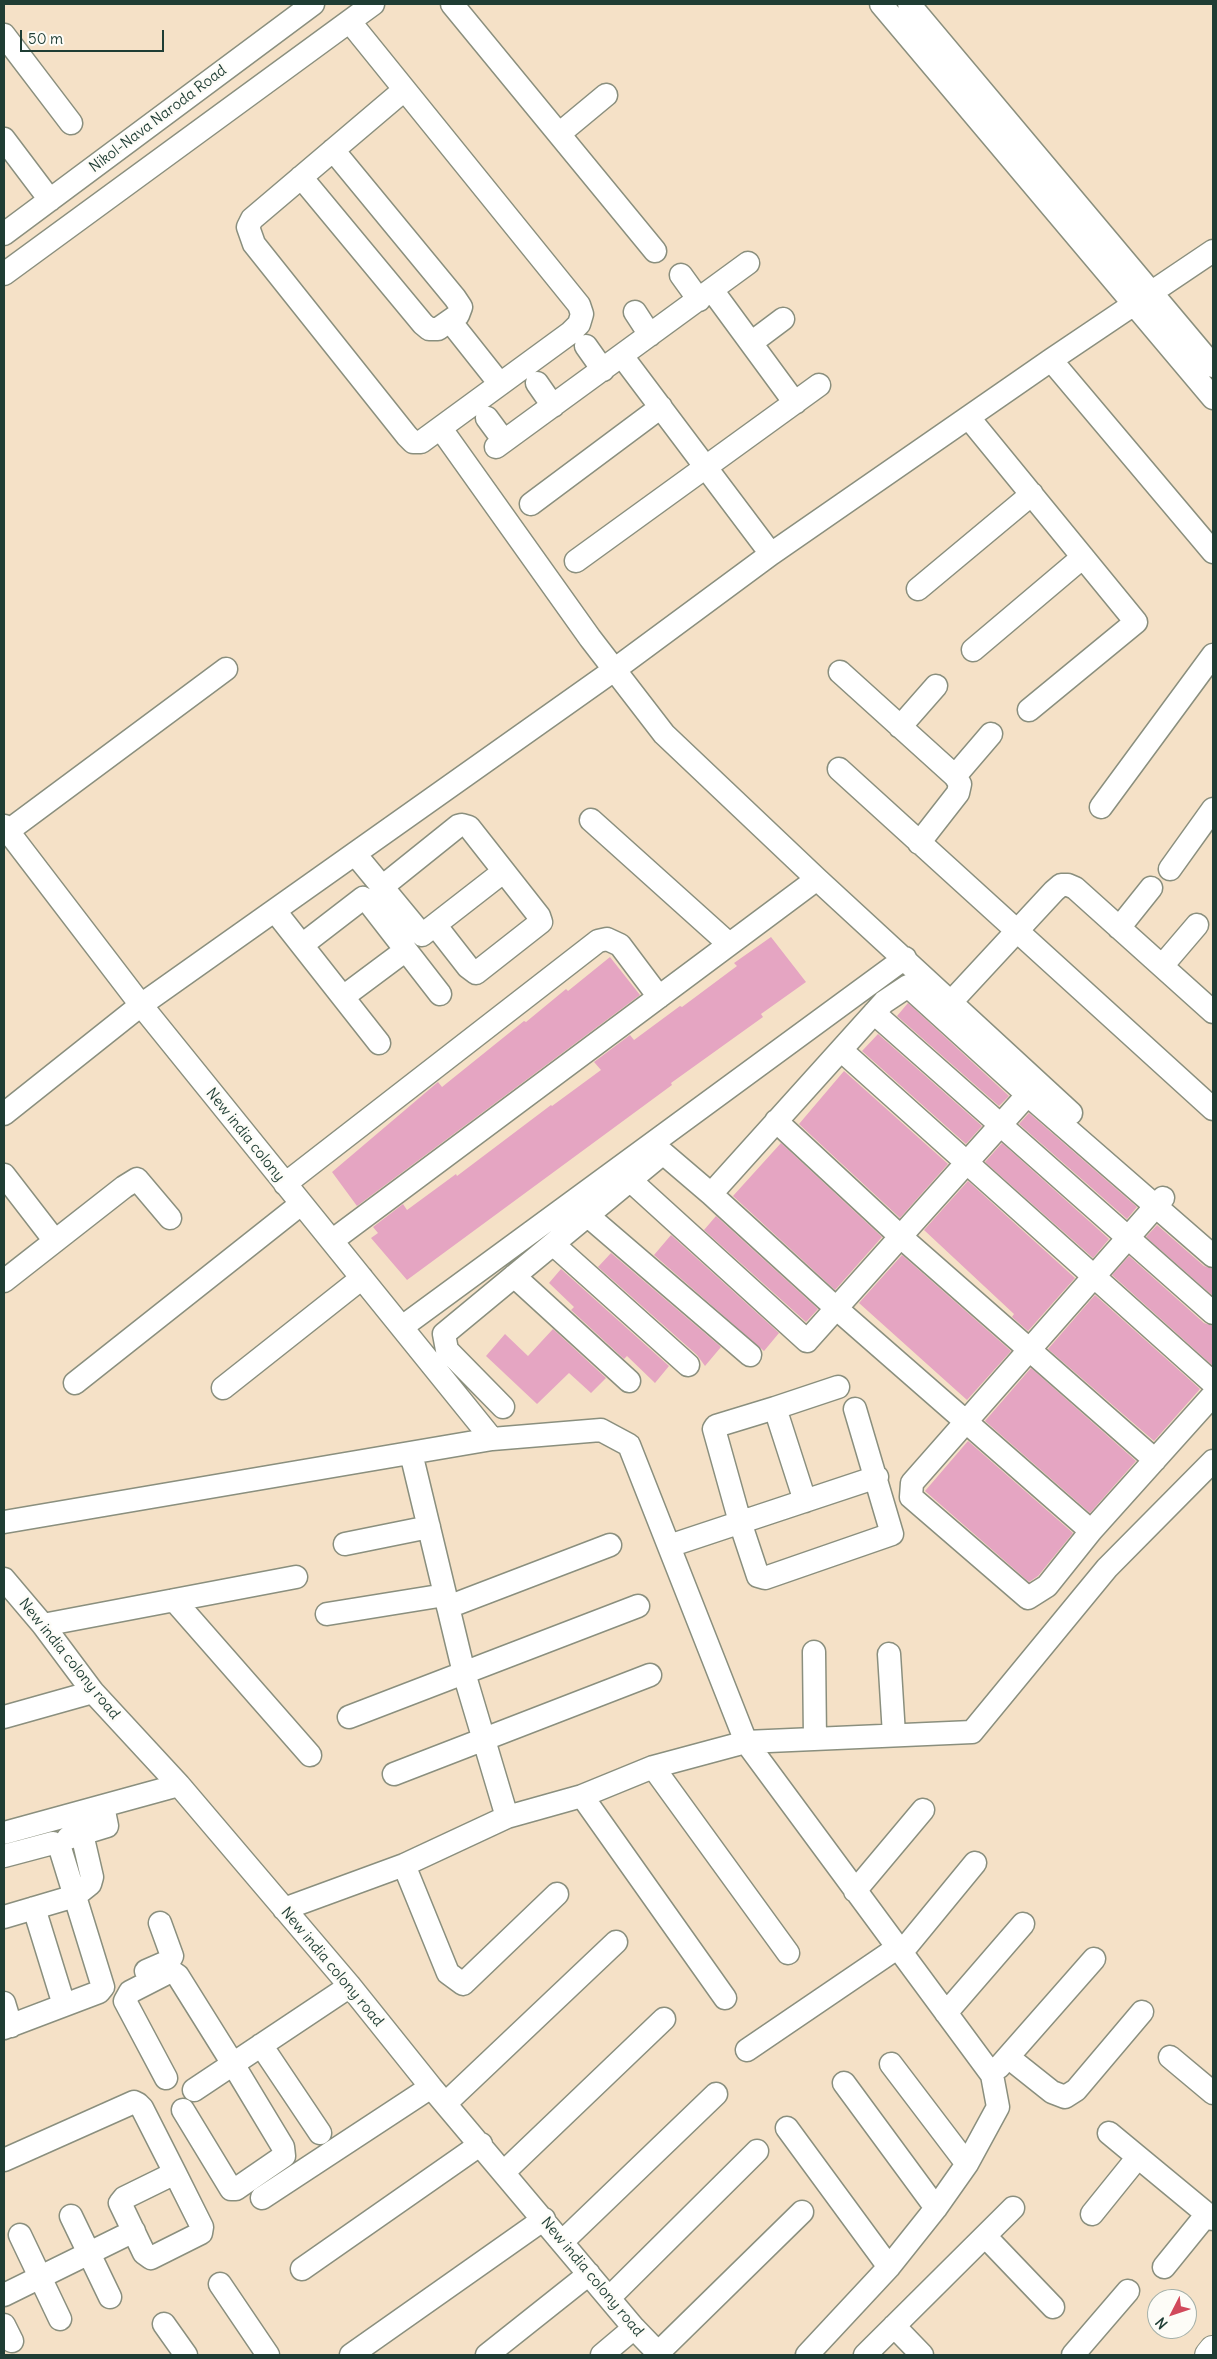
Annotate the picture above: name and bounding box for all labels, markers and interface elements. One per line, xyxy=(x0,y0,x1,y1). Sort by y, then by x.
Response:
scale bar xyxy=(22,20,166,52)
text: 50 m xyxy=(28,29,63,48)
street label: Nikol-Nava Naroda Road xyxy=(86,62,230,176)
street label: New india colony xyxy=(202,1085,288,1185)
street label: New india colony road xyxy=(15,1595,123,1723)
street label: New india colony road xyxy=(277,1904,387,2030)
street label: New india colony road xyxy=(537,2214,647,2340)
north arrow xyxy=(1147,2289,1197,2339)
text: N xyxy=(1151,2314,1171,2333)

